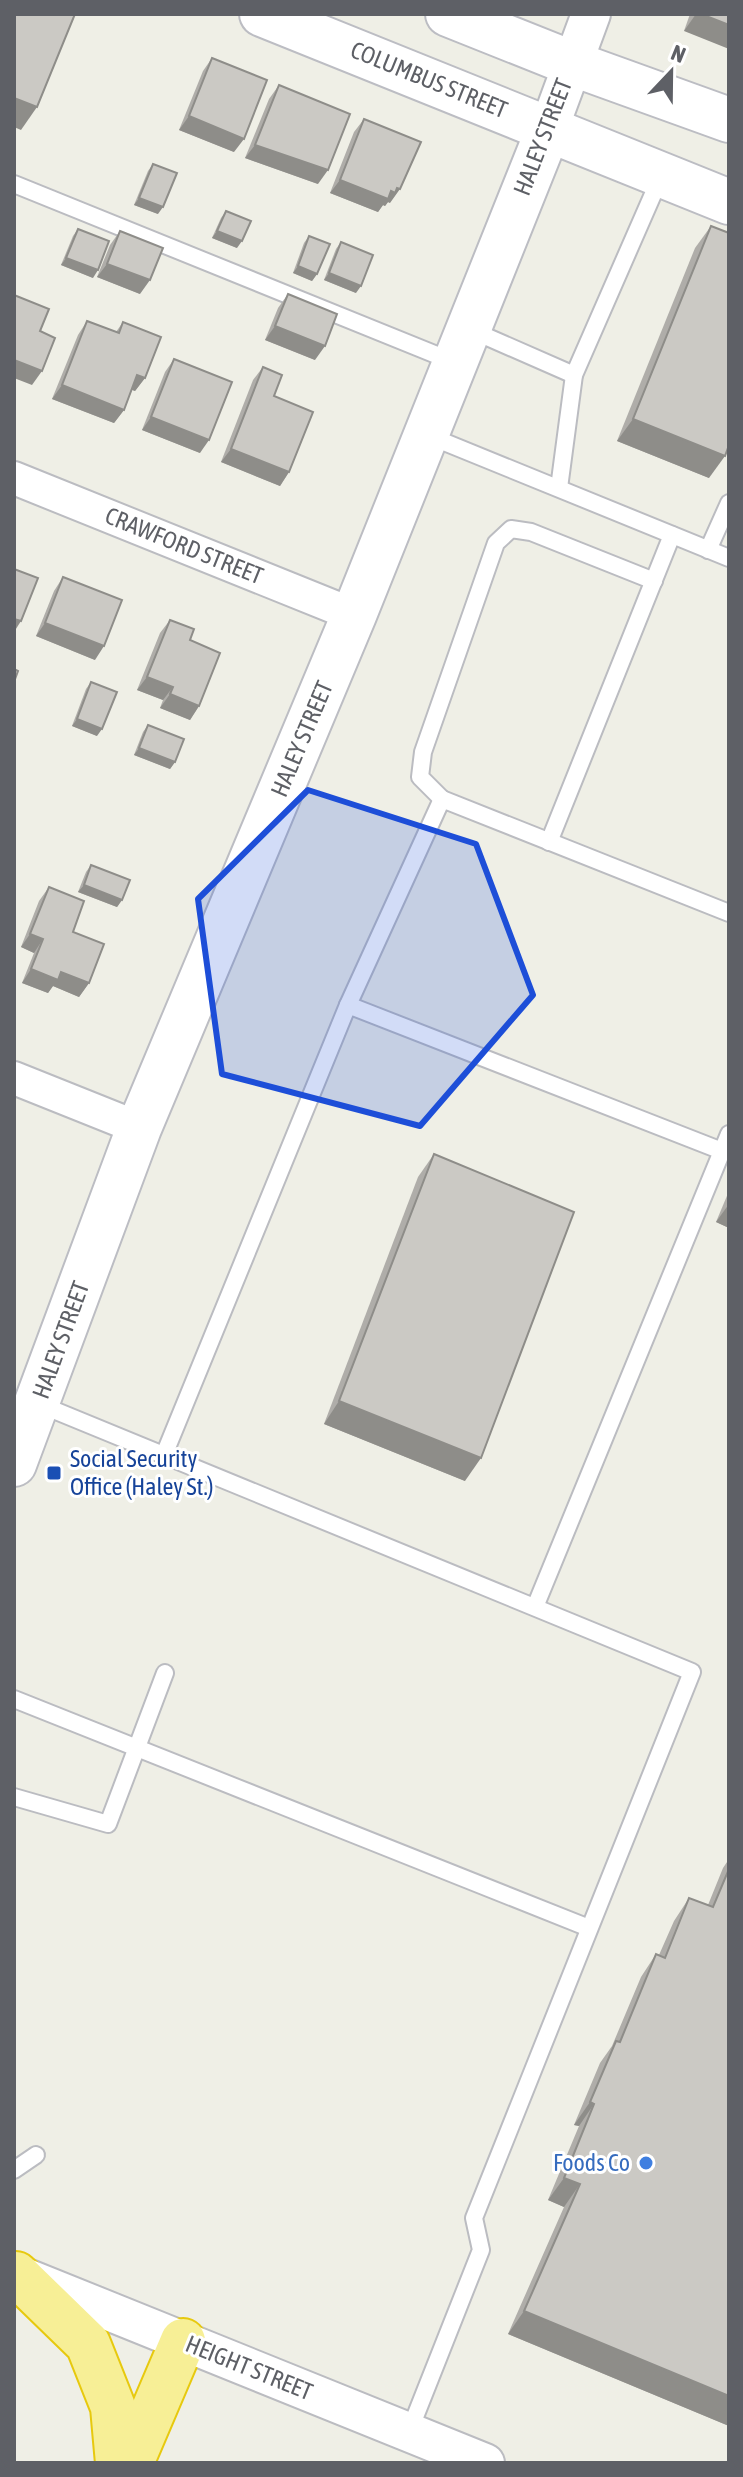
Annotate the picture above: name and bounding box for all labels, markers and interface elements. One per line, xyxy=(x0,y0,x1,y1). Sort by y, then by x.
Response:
north arrow xyxy=(631,32,711,112)
street label: COLUMBUS STREET xyxy=(347,36,512,123)
text: N xyxy=(668,39,689,68)
street label: HALEY STREET xyxy=(508,74,577,199)
street label: CRAWFORD STREET xyxy=(101,502,267,590)
street label: HALEY STREET xyxy=(265,677,338,801)
street label: HALEY STREET xyxy=(27,1277,94,1402)
place label: Social Security Office (Haley St.) xyxy=(70,1445,213,1500)
marker: Social Security Office (Haley St.) xyxy=(45,1464,63,1482)
place label: Foods Co xyxy=(553,2149,630,2176)
marker: Foods Co xyxy=(637,2154,655,2172)
street label: HEIGHT STREET xyxy=(182,2330,317,2405)

